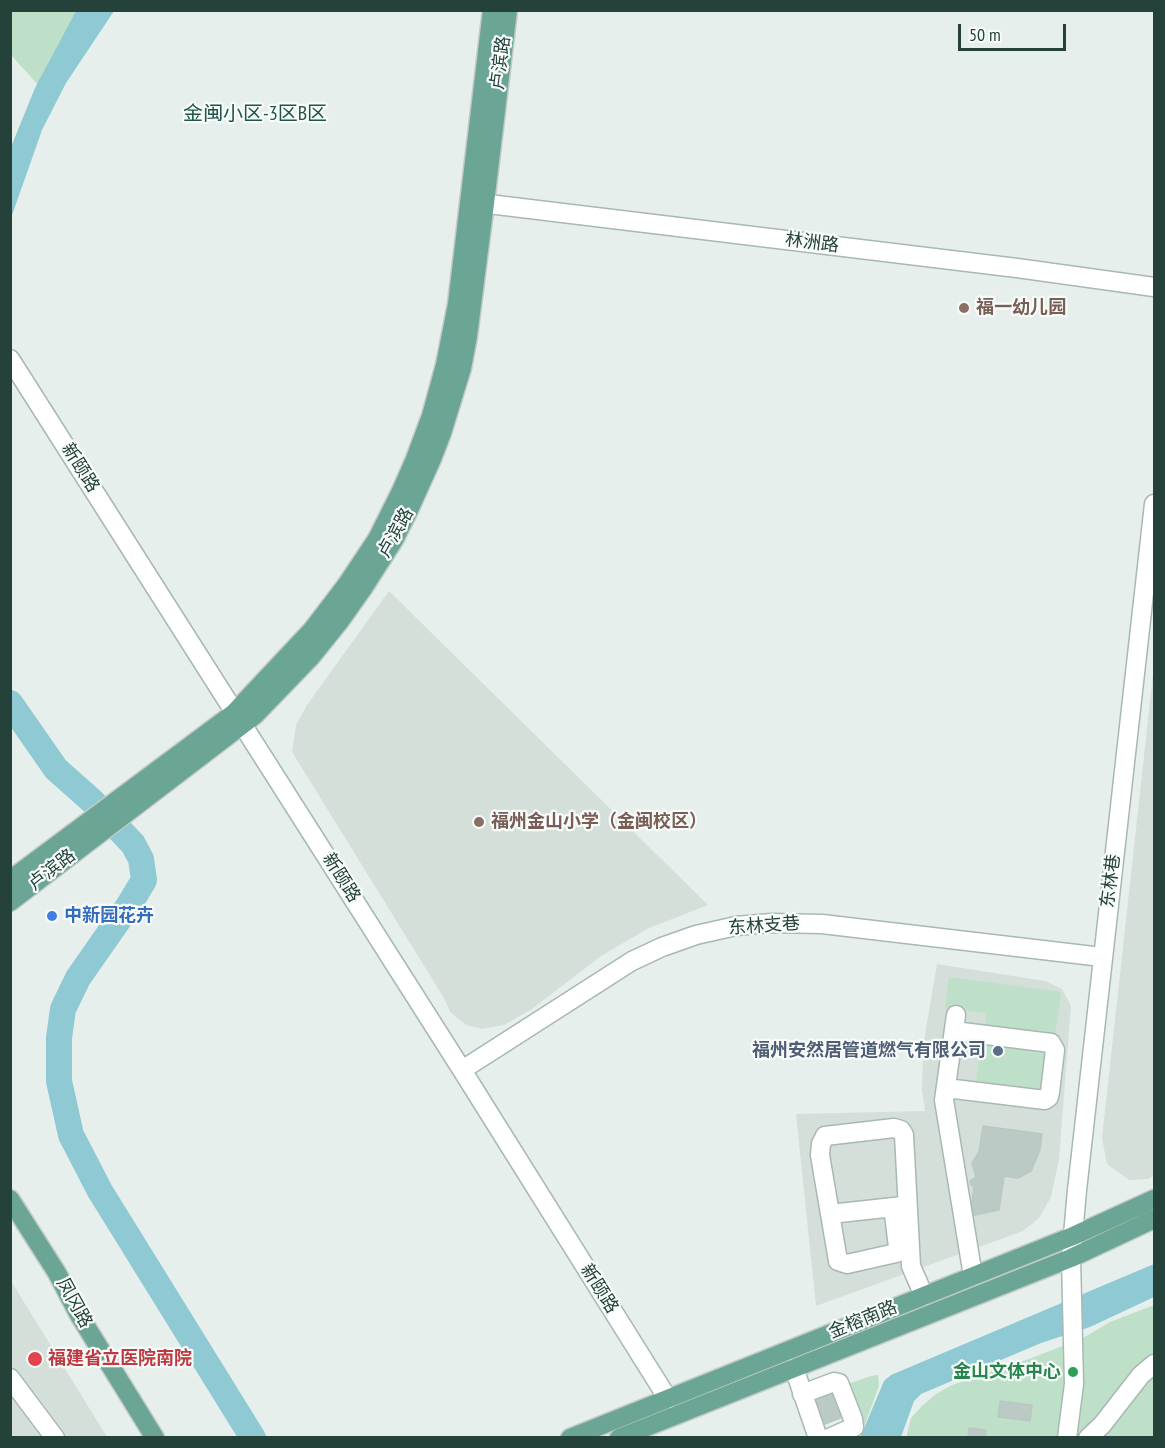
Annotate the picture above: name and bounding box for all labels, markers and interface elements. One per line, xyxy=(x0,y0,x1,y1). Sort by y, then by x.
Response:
scale bar xyxy=(961,12,1069,50)
text: 50 m xyxy=(969,23,1001,46)
street label: 卢滨路 xyxy=(487,35,515,91)
district label: 金闽小区-3区B区 xyxy=(183,102,327,126)
street label: 林洲路 xyxy=(784,229,840,257)
place label: 福一幼儿园 xyxy=(976,297,1066,319)
marker: 福一幼儿园 xyxy=(957,301,971,315)
street label: 新颐路 xyxy=(57,439,103,497)
street label: 卢滨路 xyxy=(373,504,419,562)
place label: 福州金山小学（金闽校区） xyxy=(491,811,707,833)
marker: 福州金山小学（金闽校区） xyxy=(472,815,486,829)
street label: 卢滨路 xyxy=(24,845,80,895)
street label: 新颐路 xyxy=(318,849,364,907)
street label: 东林巷 xyxy=(1097,853,1125,909)
place label: 中新园花卉 xyxy=(64,905,154,927)
marker: 中新园花卉 xyxy=(45,909,59,923)
street label: 东林支巷 xyxy=(727,913,801,939)
place label: 福州安然居管道燃气有限公司 xyxy=(752,1040,986,1062)
marker: 福州安然居管道燃气有限公司 xyxy=(991,1044,1005,1058)
street label: 新颐路 xyxy=(576,1260,622,1318)
street label: 凤冈路 xyxy=(51,1274,97,1332)
street label: 金榕南路 xyxy=(826,1297,900,1343)
place label: 福建省立医院南院 xyxy=(48,1348,192,1370)
marker: 福建省立医院南院 xyxy=(26,1350,44,1368)
place label: 金山文体中心 xyxy=(953,1361,1061,1383)
marker: 金山文体中心 xyxy=(1066,1365,1080,1379)

